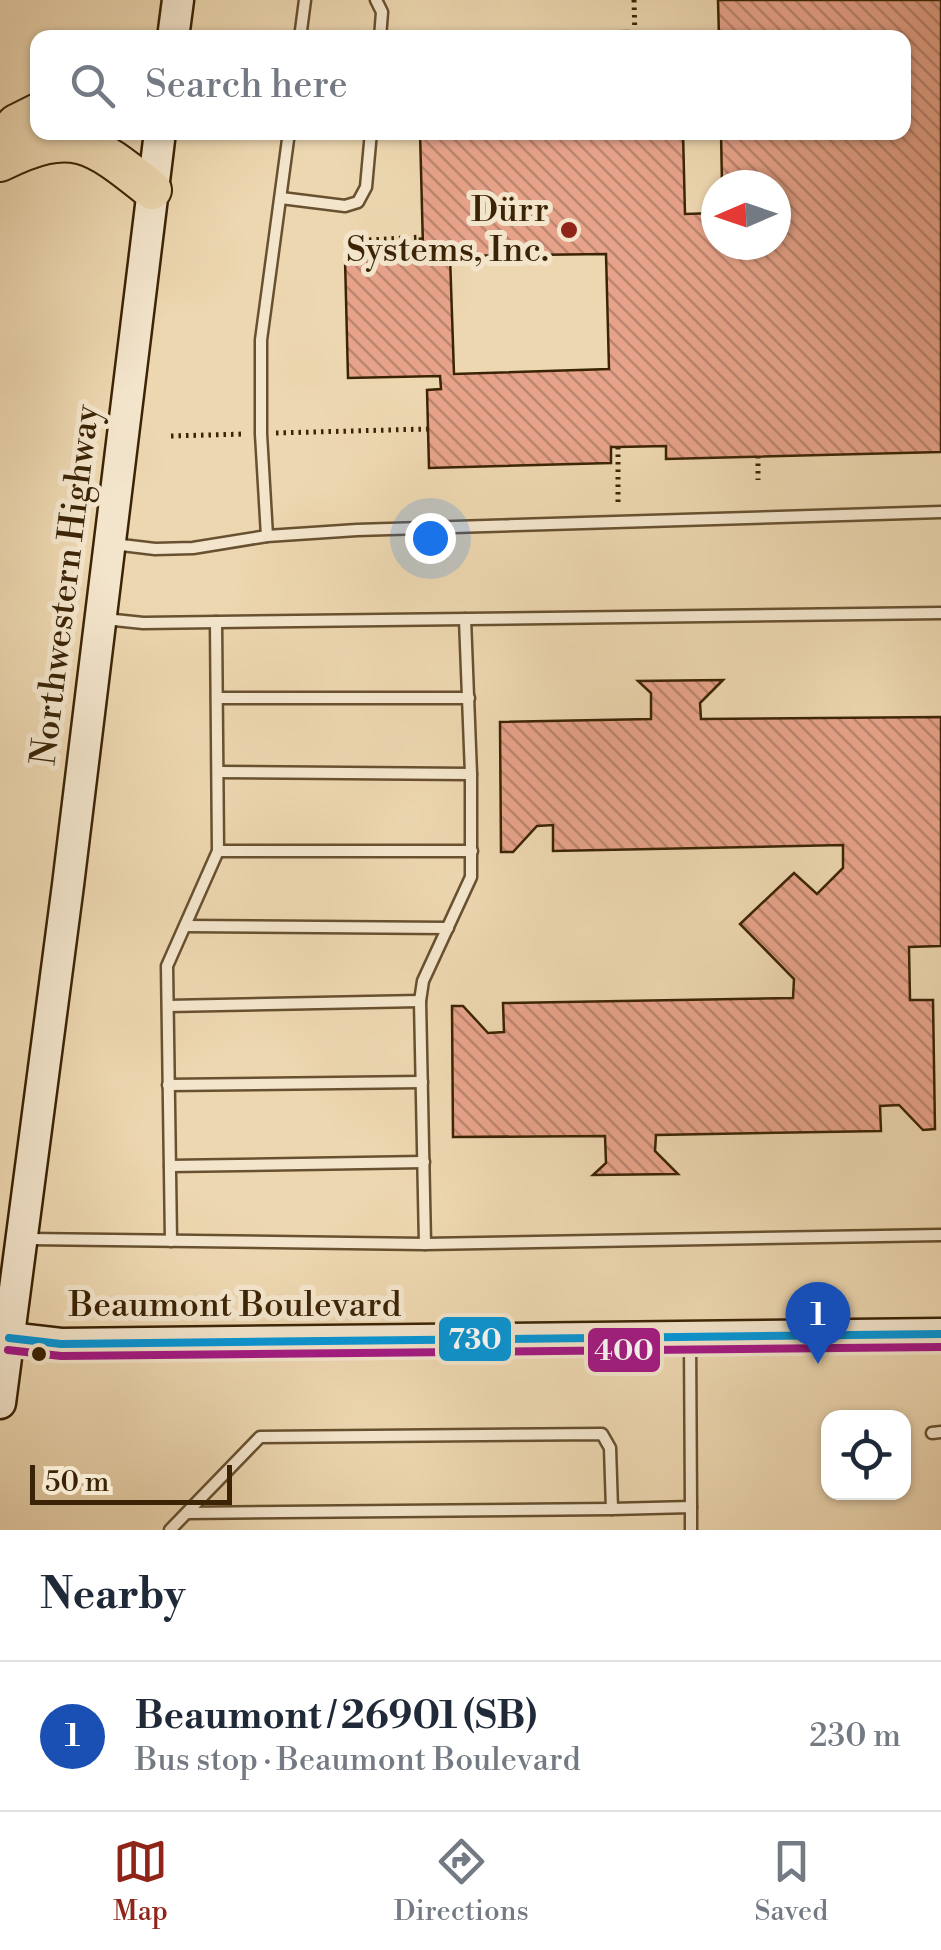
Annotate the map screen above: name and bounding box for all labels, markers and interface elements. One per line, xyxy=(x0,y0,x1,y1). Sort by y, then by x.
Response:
search box xyxy=(30,30,911,140)
icon: search xyxy=(65,58,120,113)
text: Search here xyxy=(145,62,348,109)
north arrow xyxy=(701,170,791,260)
place label: Dürr Systems, Inc. xyxy=(346,189,549,272)
marker: Dürr Systems, Inc. xyxy=(558,219,580,241)
street label: Northwestern Highway xyxy=(23,401,110,768)
your location xyxy=(405,513,456,564)
pin: 1 xyxy=(786,1282,850,1364)
street label: Beaumont Boulevard xyxy=(68,1284,401,1327)
line badge: 730 xyxy=(437,1315,513,1363)
text: 730 xyxy=(448,1323,502,1358)
line badge: 400 xyxy=(586,1326,662,1374)
text: 400 xyxy=(594,1334,654,1369)
unlabelled marker xyxy=(29,1344,49,1364)
map controls xyxy=(821,1410,911,1500)
button: locate xyxy=(821,1410,911,1500)
scale bar xyxy=(30,1460,232,1504)
text: 50 m xyxy=(45,1465,109,1500)
text: Nearby xyxy=(40,1569,185,1622)
text: Beaumont / 26901 (SB) xyxy=(135,1693,537,1740)
text: 1 xyxy=(65,1716,80,1756)
text: 230 m xyxy=(809,1716,901,1756)
text: Bus stop · Beaumont Boulevard xyxy=(135,1740,581,1780)
tab: Map xyxy=(113,1834,168,1929)
tab: Directions xyxy=(394,1834,529,1929)
tab: Saved xyxy=(755,1834,828,1929)

